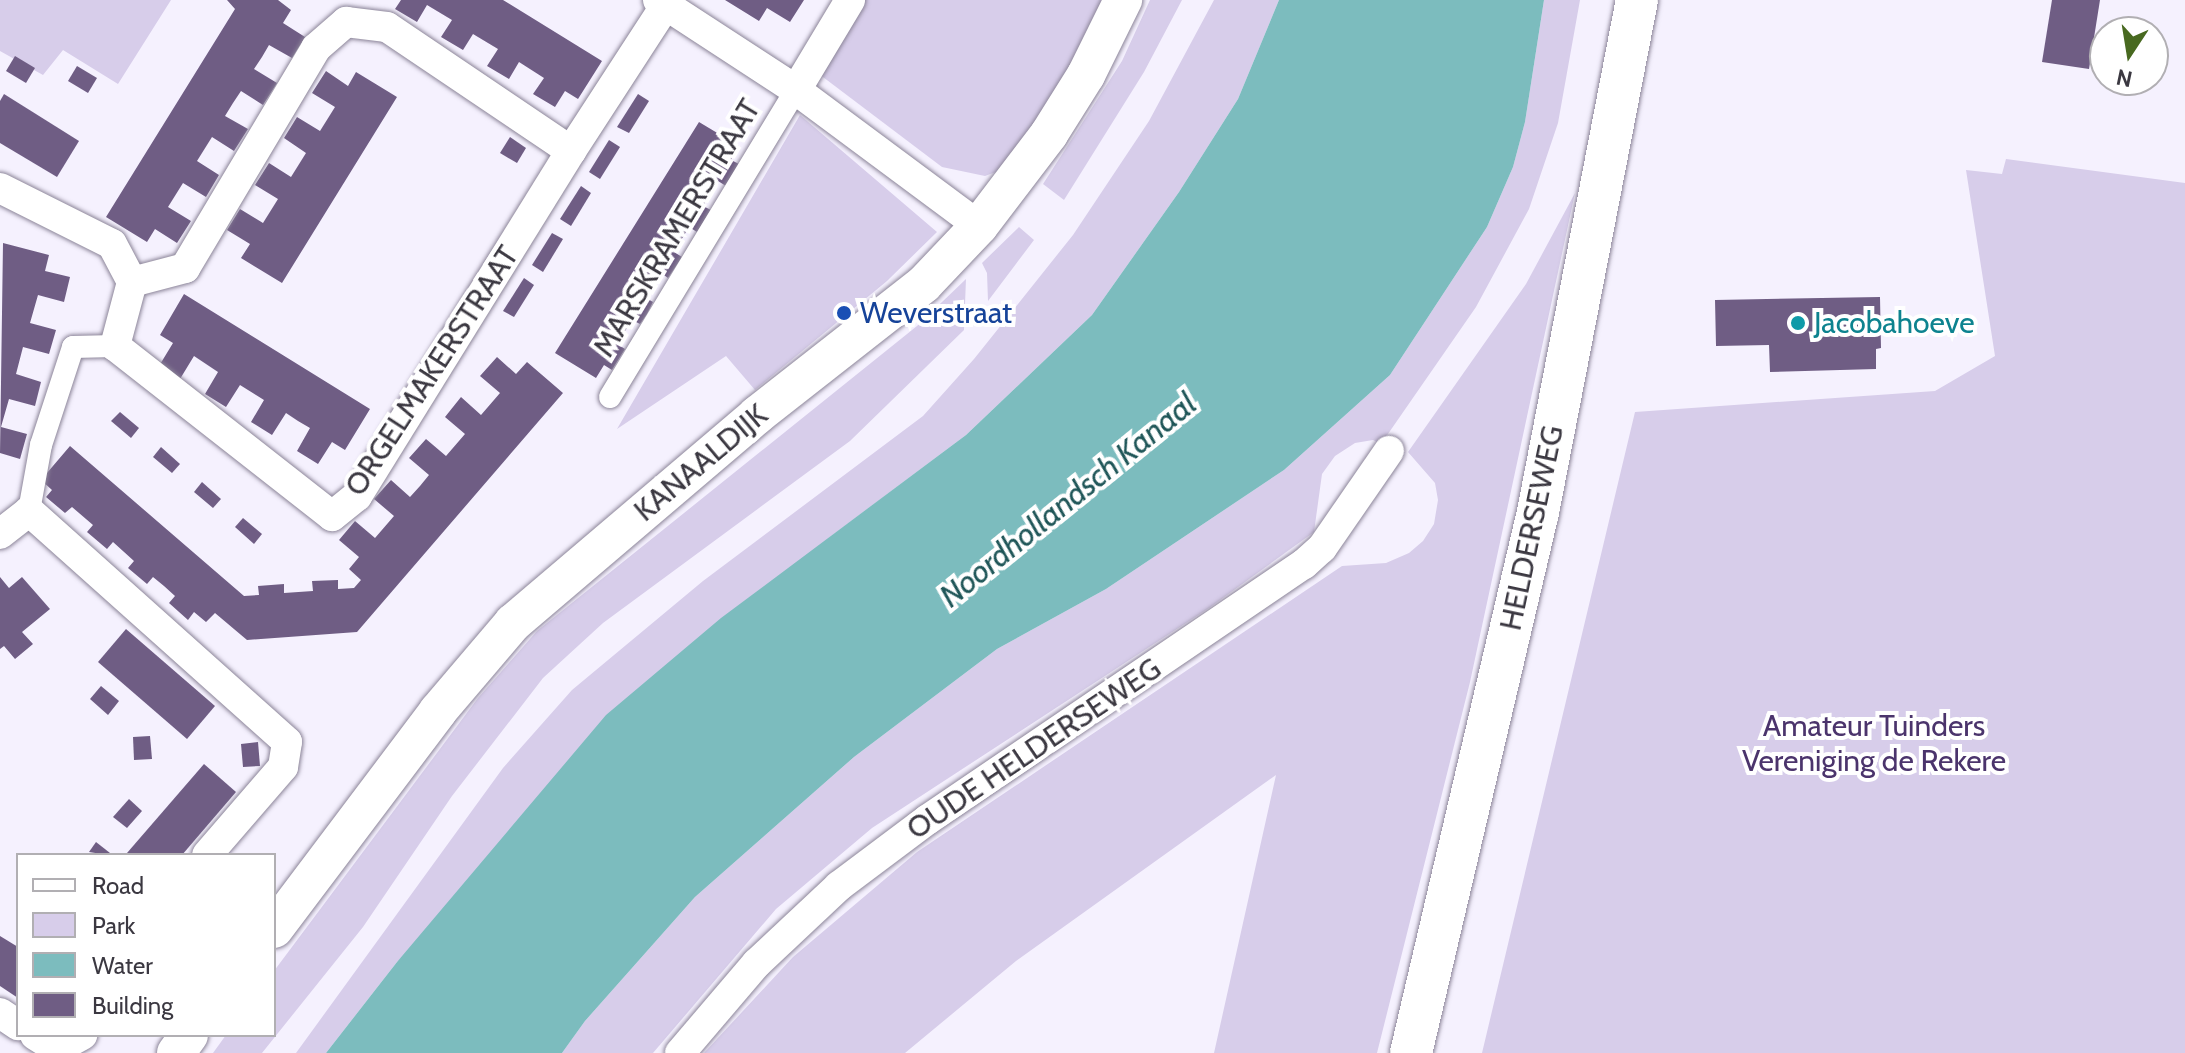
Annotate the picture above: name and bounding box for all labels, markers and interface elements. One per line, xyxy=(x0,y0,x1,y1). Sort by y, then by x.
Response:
north arrow xyxy=(2089,16,2169,96)
text: N xyxy=(2114,63,2135,93)
street label: MARSKRAMERSTRAAT xyxy=(586,93,768,363)
street label: ORGELMAKERSTRAAT xyxy=(338,239,526,503)
place label: Weverstraat xyxy=(860,295,1012,331)
marker: Weverstraat xyxy=(835,304,853,322)
place label: Jacobahoeve xyxy=(1814,305,1975,341)
marker: Jacobahoeve xyxy=(1789,314,1807,332)
water label: Noordhollandsch Kanaal xyxy=(932,385,1204,615)
street label: KANAALDIJK xyxy=(627,397,775,529)
street label: HELDERSEWEG xyxy=(1493,422,1571,634)
street label: OUDE HELDERSEWEG xyxy=(900,651,1168,847)
park label: Amateur Tuinders Vereniging de Rekere xyxy=(1742,708,2006,778)
legend xyxy=(16,853,276,1037)
text: Road xyxy=(92,871,144,900)
text: Park xyxy=(92,911,135,940)
text: Water xyxy=(92,951,153,980)
text: Building xyxy=(92,991,173,1020)

